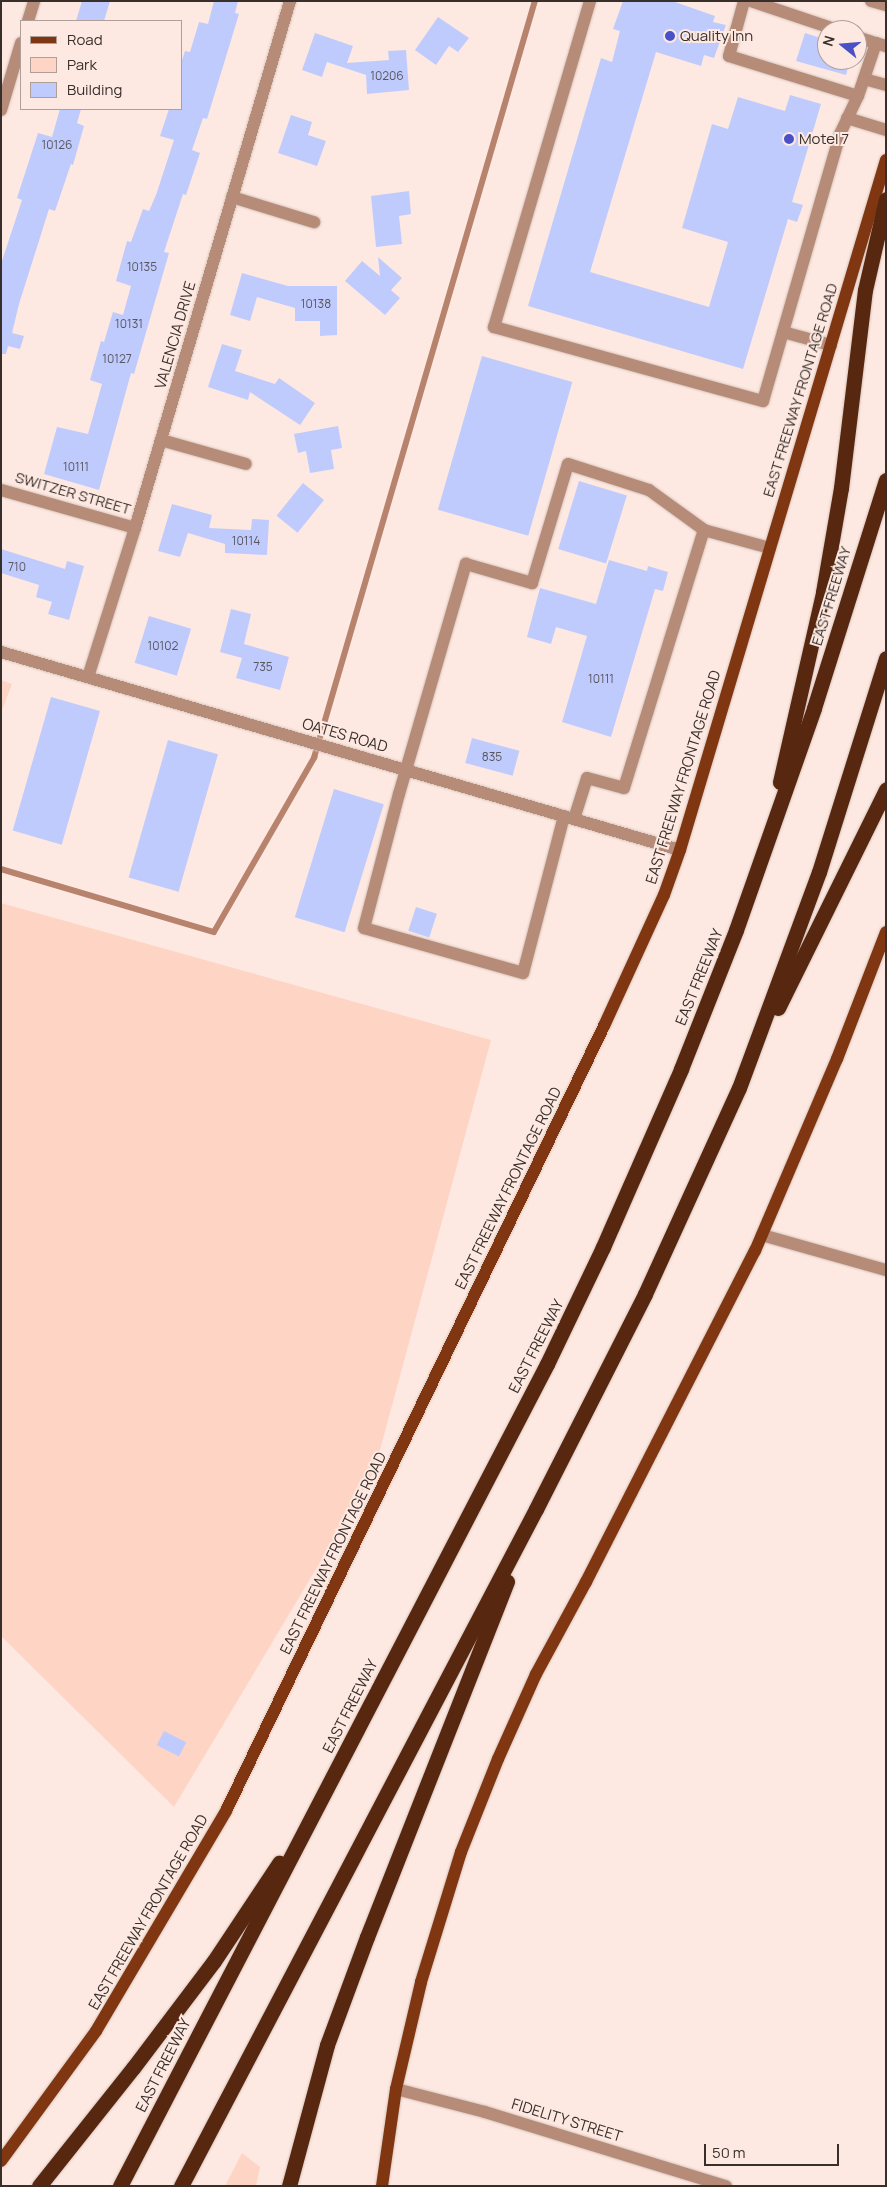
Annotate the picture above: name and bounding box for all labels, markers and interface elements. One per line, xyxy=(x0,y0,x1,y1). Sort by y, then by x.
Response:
legend xyxy=(20,20,182,110)
north arrow xyxy=(817,20,867,70)
place label: Quality Inn xyxy=(680,27,753,45)
text: Road xyxy=(67,29,103,50)
marker: Quality Inn xyxy=(664,30,676,42)
text: N xyxy=(818,33,839,48)
text: Park xyxy=(67,54,97,75)
house number: 10206 xyxy=(370,69,404,83)
text: Building xyxy=(67,79,122,100)
place label: Motel 7 xyxy=(799,130,849,148)
marker: Motel 7 xyxy=(783,133,795,145)
house number: 10126 xyxy=(42,138,72,152)
house number: 10135 xyxy=(127,260,157,274)
street label: VALENCIA DRIVE xyxy=(151,279,199,391)
street label: EAST FREEWAY FRONTAGE ROAD xyxy=(759,280,841,500)
house number: 10138 xyxy=(301,297,331,311)
house number: 10131 xyxy=(115,317,143,331)
house number: 10127 xyxy=(102,352,132,366)
house number: 10111 xyxy=(63,460,89,474)
street label: SWITZER STREET xyxy=(13,468,133,518)
house number: 10114 xyxy=(232,534,260,548)
street label: EAST FREEWAY xyxy=(807,544,855,648)
house number: 710 xyxy=(8,560,26,574)
house number: 10102 xyxy=(148,639,178,653)
house number: 735 xyxy=(253,660,273,674)
street label: EAST FREEWAY FRONTAGE ROAD xyxy=(642,667,724,887)
house number: 10111 xyxy=(588,672,614,686)
street label: OATES ROAD xyxy=(300,714,390,756)
house number: 835 xyxy=(482,750,502,764)
street label: EAST FREEWAY xyxy=(671,926,727,1028)
street label: EAST FREEWAY FRONTAGE ROAD xyxy=(451,1084,565,1292)
street label: EAST FREEWAY xyxy=(505,1296,567,1396)
street label: EAST FREEWAY FRONTAGE ROAD xyxy=(276,1449,390,1657)
street label: EAST FREEWAY xyxy=(319,1656,381,1756)
street label: EAST FREEWAY FRONTAGE ROAD xyxy=(84,1811,212,2013)
street label: EAST FREEWAY xyxy=(132,2015,194,2115)
street label: FIDELITY STREET xyxy=(509,2095,625,2145)
scale bar xyxy=(707,2134,842,2166)
text: 50 m xyxy=(712,2142,746,2163)

